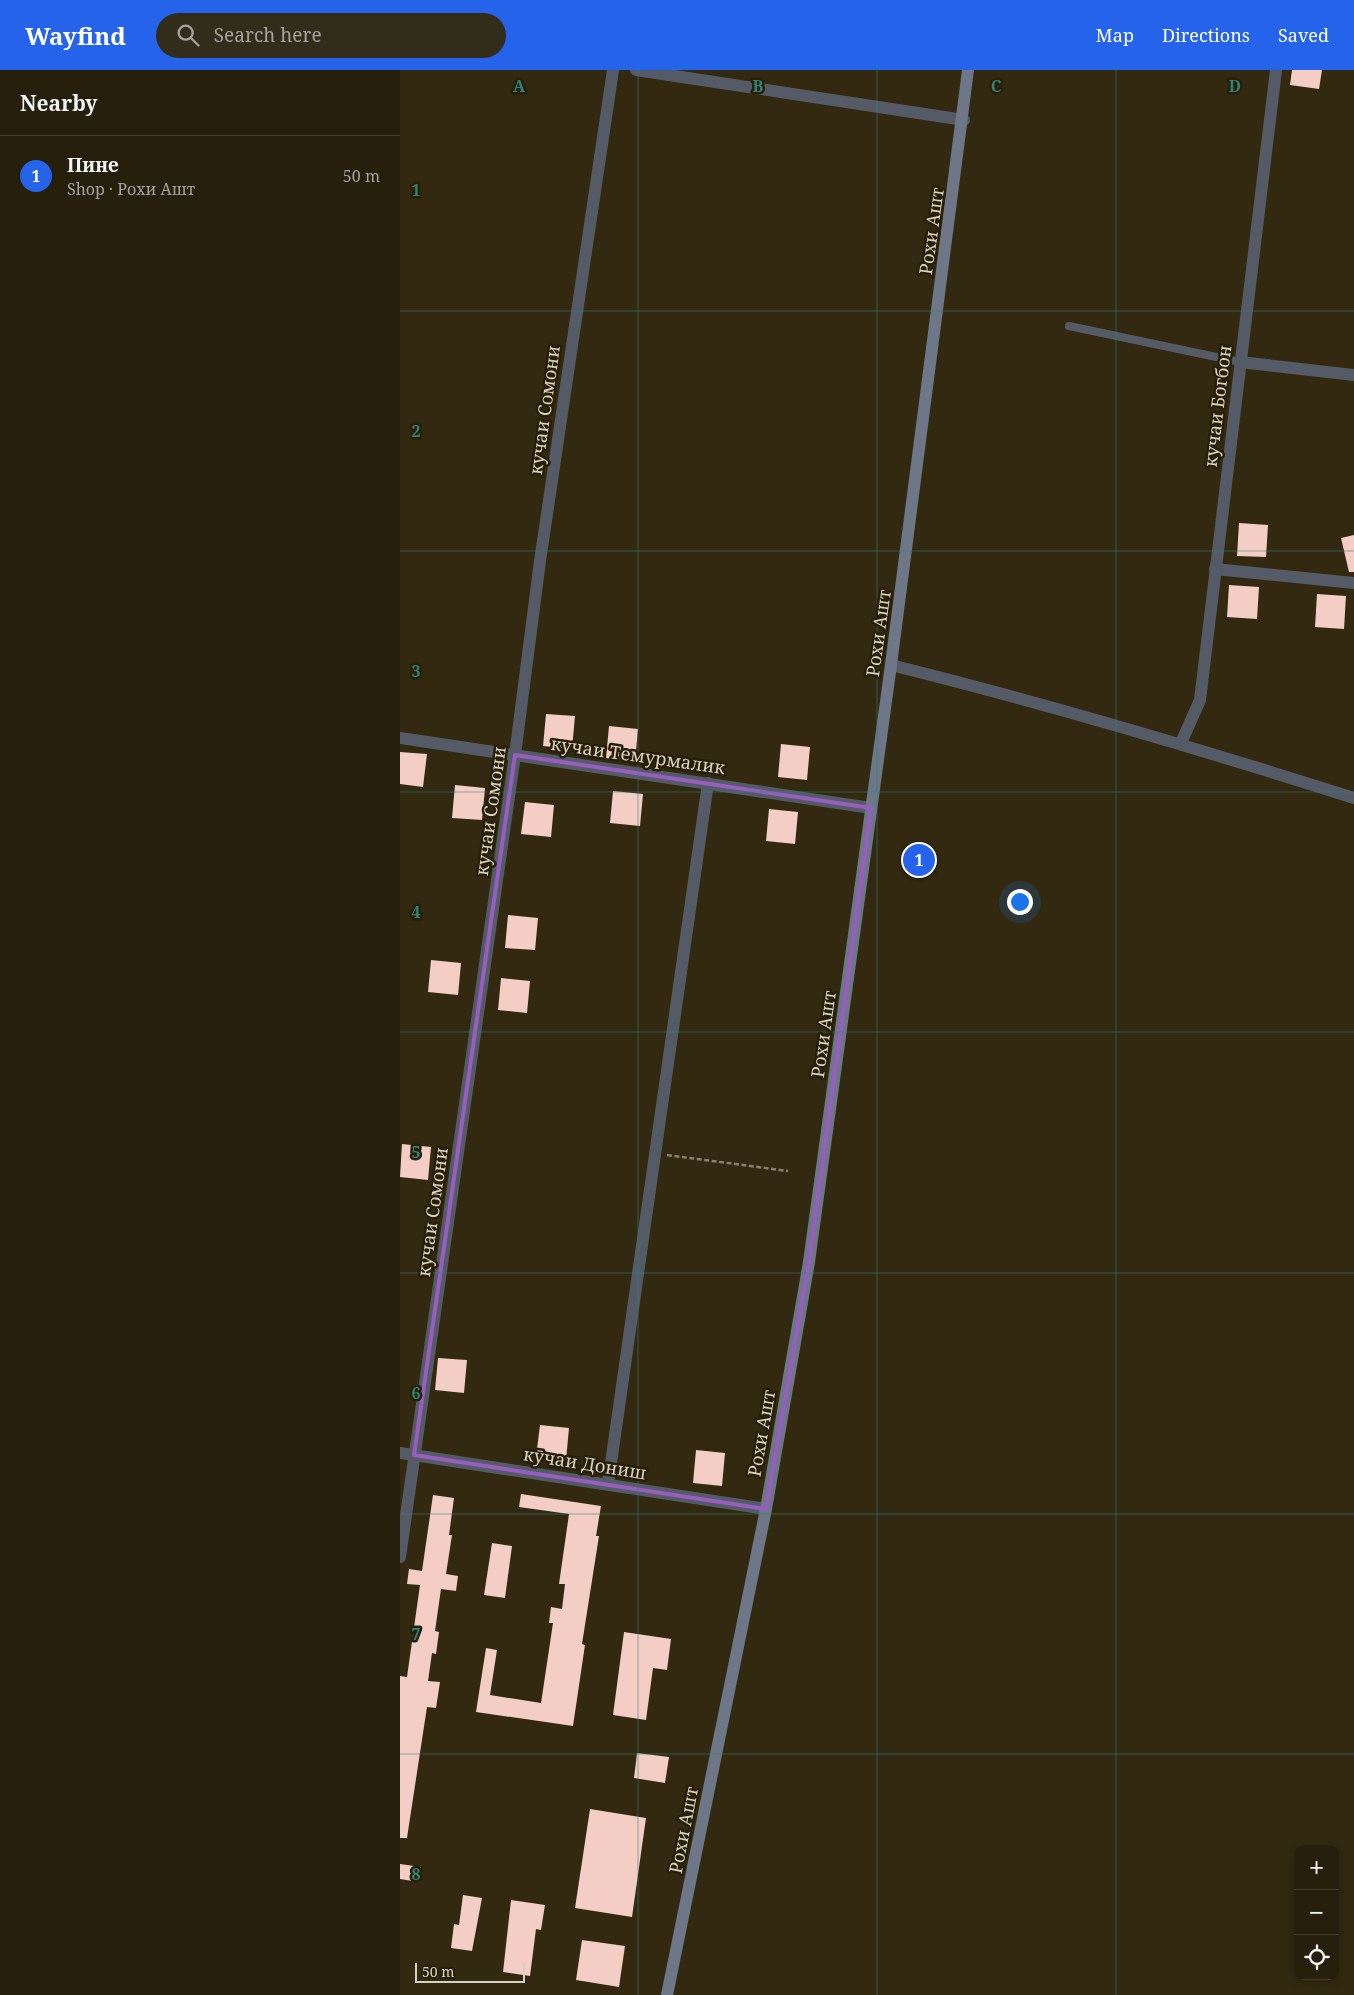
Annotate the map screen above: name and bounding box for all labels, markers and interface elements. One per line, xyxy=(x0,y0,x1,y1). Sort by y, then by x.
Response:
search box xyxy=(156,13,506,58)
text: Wayfind xyxy=(25,19,126,52)
icon: search xyxy=(174,21,202,49)
text: Search here xyxy=(214,22,322,48)
text: Map xyxy=(1096,23,1134,47)
text: Directions xyxy=(1162,23,1250,47)
text: Saved xyxy=(1278,23,1329,47)
text: A xyxy=(513,75,526,97)
text: B xyxy=(753,75,764,97)
text: C xyxy=(991,75,1002,97)
text: D xyxy=(1229,75,1241,97)
text: Nearby xyxy=(20,89,98,117)
text: Пине xyxy=(67,152,119,178)
text: 1 xyxy=(31,165,41,187)
text: 50 m xyxy=(343,165,380,187)
text: Shop · Рохи Ашт xyxy=(67,178,195,200)
text: 1 xyxy=(411,179,421,201)
street label: Рохи Ашт xyxy=(913,185,949,276)
street label: кучаи Сомони xyxy=(523,344,565,476)
street label: кучаи Богбон xyxy=(1198,344,1236,468)
text: 2 xyxy=(411,420,421,442)
street label: Рохи Ашт xyxy=(860,587,896,678)
text: 3 xyxy=(411,660,421,682)
street label: кучаи Темурмалик xyxy=(549,731,727,779)
street label: кучаи Сомони xyxy=(469,745,511,877)
pin: 1 xyxy=(903,841,935,879)
your location xyxy=(1007,889,1033,915)
text: 4 xyxy=(411,901,421,923)
street label: Рохи Ашт xyxy=(805,988,841,1079)
text: 5 xyxy=(411,1141,421,1163)
street label: кучаи Сомони xyxy=(411,1146,453,1278)
text: 6 xyxy=(411,1382,421,1404)
street label: Рохи Ашт xyxy=(742,1387,781,1478)
street label: кӯчаи Дониш xyxy=(522,1441,648,1485)
text: 7 xyxy=(411,1623,421,1645)
street label: Рохи Ашт xyxy=(663,1784,703,1875)
map controls xyxy=(1294,1845,1339,1980)
button: + xyxy=(1294,1845,1339,1890)
text: 8 xyxy=(411,1863,421,1885)
button: − xyxy=(1294,1890,1339,1935)
button: locate xyxy=(1294,1935,1339,1980)
scale bar xyxy=(415,1960,525,1983)
text: 50 m xyxy=(422,1962,455,1981)

